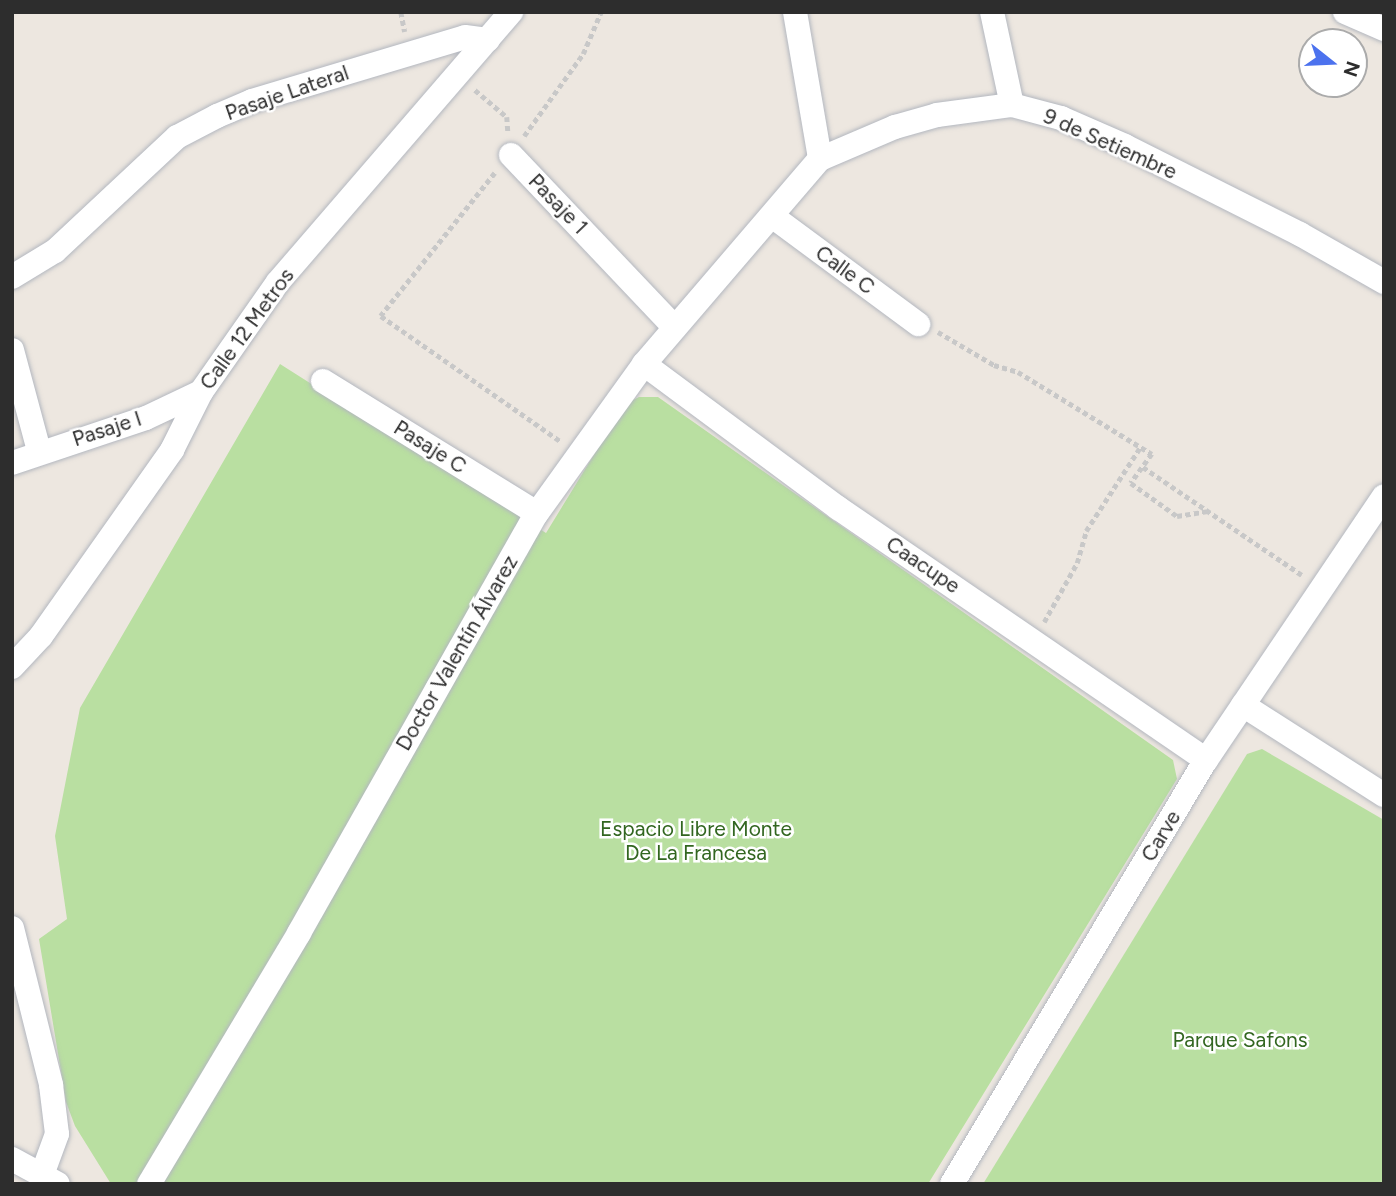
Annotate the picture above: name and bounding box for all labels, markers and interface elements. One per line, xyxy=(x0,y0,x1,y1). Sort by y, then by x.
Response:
north arrow xyxy=(1298,28,1368,98)
text: N xyxy=(1338,58,1365,80)
street label: Pasaje Lateral xyxy=(222,60,352,126)
street label: 9 de Setiembre xyxy=(1039,103,1181,185)
street label: Pasaje 1 xyxy=(523,169,593,239)
street label: Calle C xyxy=(811,240,879,300)
street label: Calle 12 Metros xyxy=(195,264,299,394)
street label: Pasaje I xyxy=(69,406,145,452)
street label: Pasaje C xyxy=(389,415,471,479)
street label: Caacupe xyxy=(881,531,965,599)
street label: Doctor Valentín Álvarez xyxy=(391,551,523,755)
street label: Carve xyxy=(1136,806,1186,866)
park label: Espacio Libre Monte De La Francesa xyxy=(600,816,792,866)
park label: Parque Safons xyxy=(1172,1027,1308,1053)

